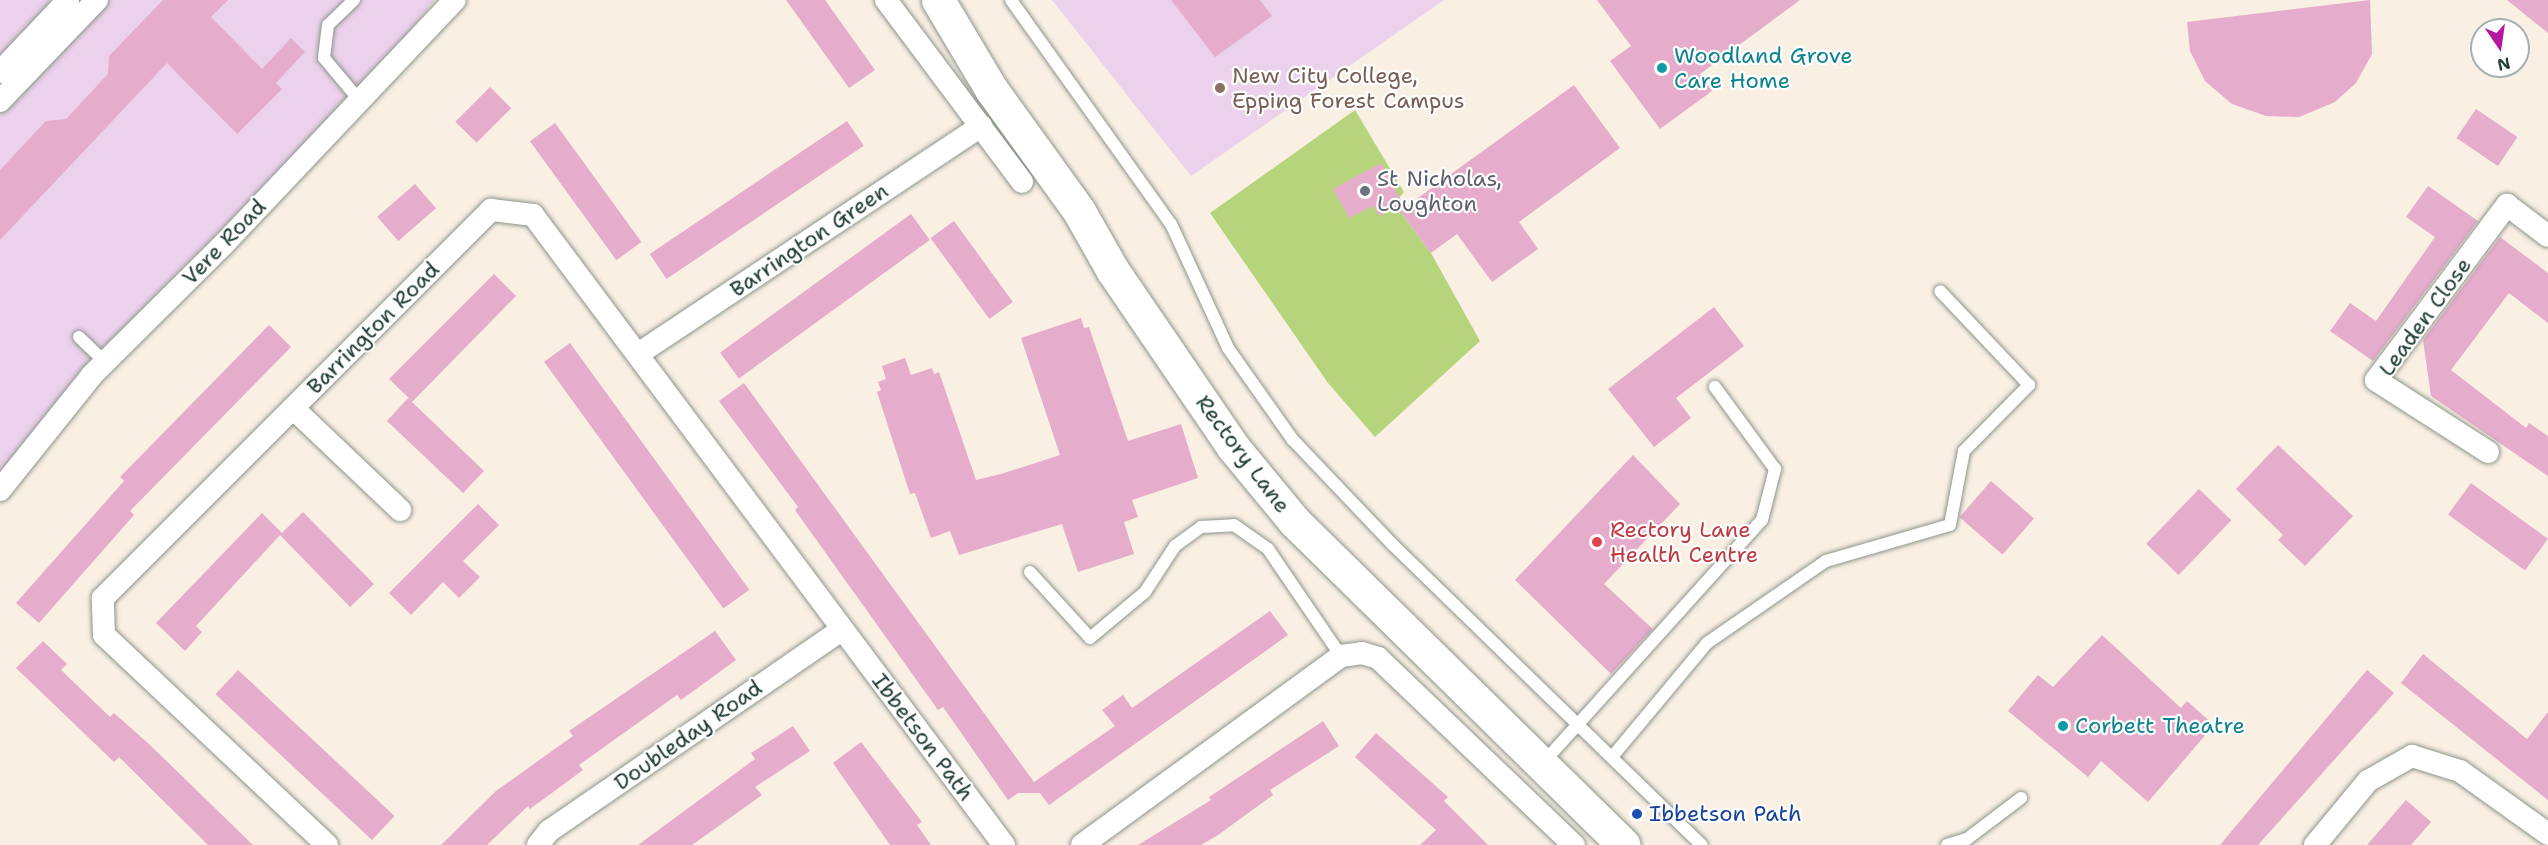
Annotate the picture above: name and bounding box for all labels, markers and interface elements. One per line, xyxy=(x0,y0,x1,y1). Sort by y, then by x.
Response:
north arrow xyxy=(2470,18,2530,78)
place label: Woodland Grove Care Home xyxy=(1674,42,1853,94)
text: N xyxy=(2495,52,2512,76)
marker: Woodland Grove Care Home xyxy=(1655,61,1669,75)
place label: New City College, Epping Forest Campus xyxy=(1232,62,1465,113)
marker: New City College, Epping Forest Campus xyxy=(1213,81,1227,95)
place label: St Nicholas, Loughton xyxy=(1377,165,1502,216)
street label: Barrington Green xyxy=(725,177,893,303)
marker: St Nicholas, Loughton xyxy=(1358,184,1372,198)
street label: Vere Road xyxy=(176,193,272,291)
street label: Leaden Close xyxy=(2373,253,2477,381)
street label: Barrington Road xyxy=(301,256,445,400)
street label: Rectory Lane xyxy=(1190,390,1296,518)
place label: Rectory Lane Health Centre xyxy=(1610,516,1758,568)
marker: Rectory Lane Health Centre xyxy=(1588,533,1606,551)
street label: Ibbetson Path xyxy=(867,668,979,806)
street label: Doubleday Road xyxy=(609,674,767,796)
place label: Corbett Theatre xyxy=(2075,713,2245,739)
marker: Corbett Theatre xyxy=(2056,719,2070,733)
place label: Ibbetson Path xyxy=(1649,801,1802,827)
marker: Ibbetson Path xyxy=(1630,807,1644,821)

